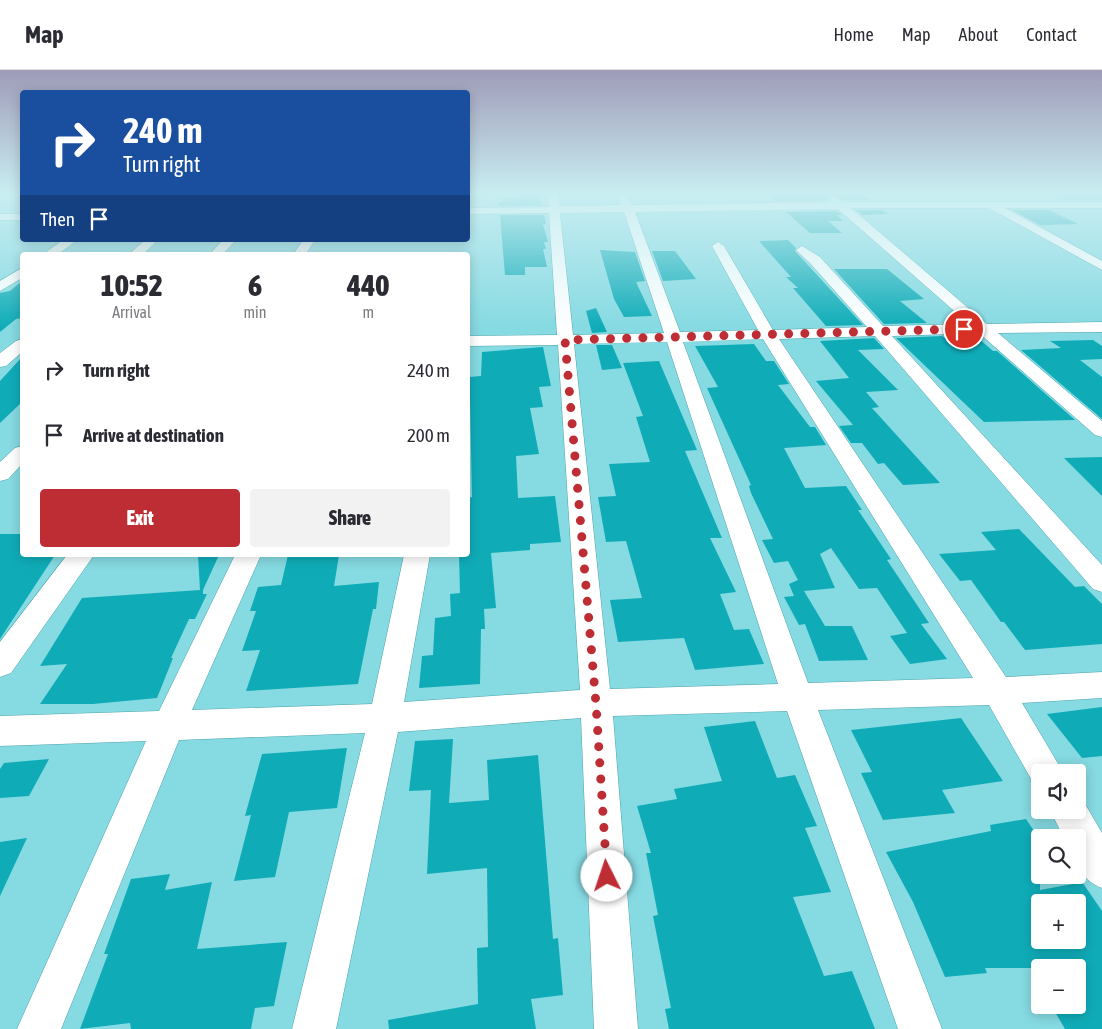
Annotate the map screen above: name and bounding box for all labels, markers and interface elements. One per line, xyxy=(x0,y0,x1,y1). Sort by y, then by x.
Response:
text: Map xyxy=(25,21,64,48)
text: Home xyxy=(834,24,874,45)
text: Map xyxy=(902,24,931,45)
text: About xyxy=(959,24,998,45)
text: Contact xyxy=(1026,24,1077,45)
icon: right xyxy=(40,110,105,175)
text: 240 m xyxy=(123,110,202,150)
text: Turn right xyxy=(123,151,200,177)
icon: arrive xyxy=(85,205,113,233)
text: Then xyxy=(40,208,75,230)
text: 10:52 xyxy=(101,268,163,302)
text: 6 xyxy=(248,268,262,302)
text: 440 xyxy=(347,268,389,302)
text: Arrival xyxy=(112,303,151,321)
text: min xyxy=(244,303,267,321)
text: m xyxy=(362,303,374,321)
pin xyxy=(943,308,985,350)
icon: arrive xyxy=(950,315,978,343)
icon: right xyxy=(40,356,68,384)
text: Turn right xyxy=(83,359,150,381)
text: 240 m xyxy=(407,359,450,381)
icon: arrive xyxy=(40,421,68,449)
text: Arrive at destination xyxy=(83,424,224,446)
text: 200 m xyxy=(407,424,450,446)
button: Exit xyxy=(40,489,240,547)
button: Share xyxy=(250,489,450,547)
map controls xyxy=(1031,764,1086,1014)
button: sound xyxy=(1031,764,1086,819)
button: search xyxy=(1031,829,1086,884)
position arrow xyxy=(580,849,632,901)
button: + xyxy=(1031,894,1086,949)
button: − xyxy=(1031,959,1086,1014)

